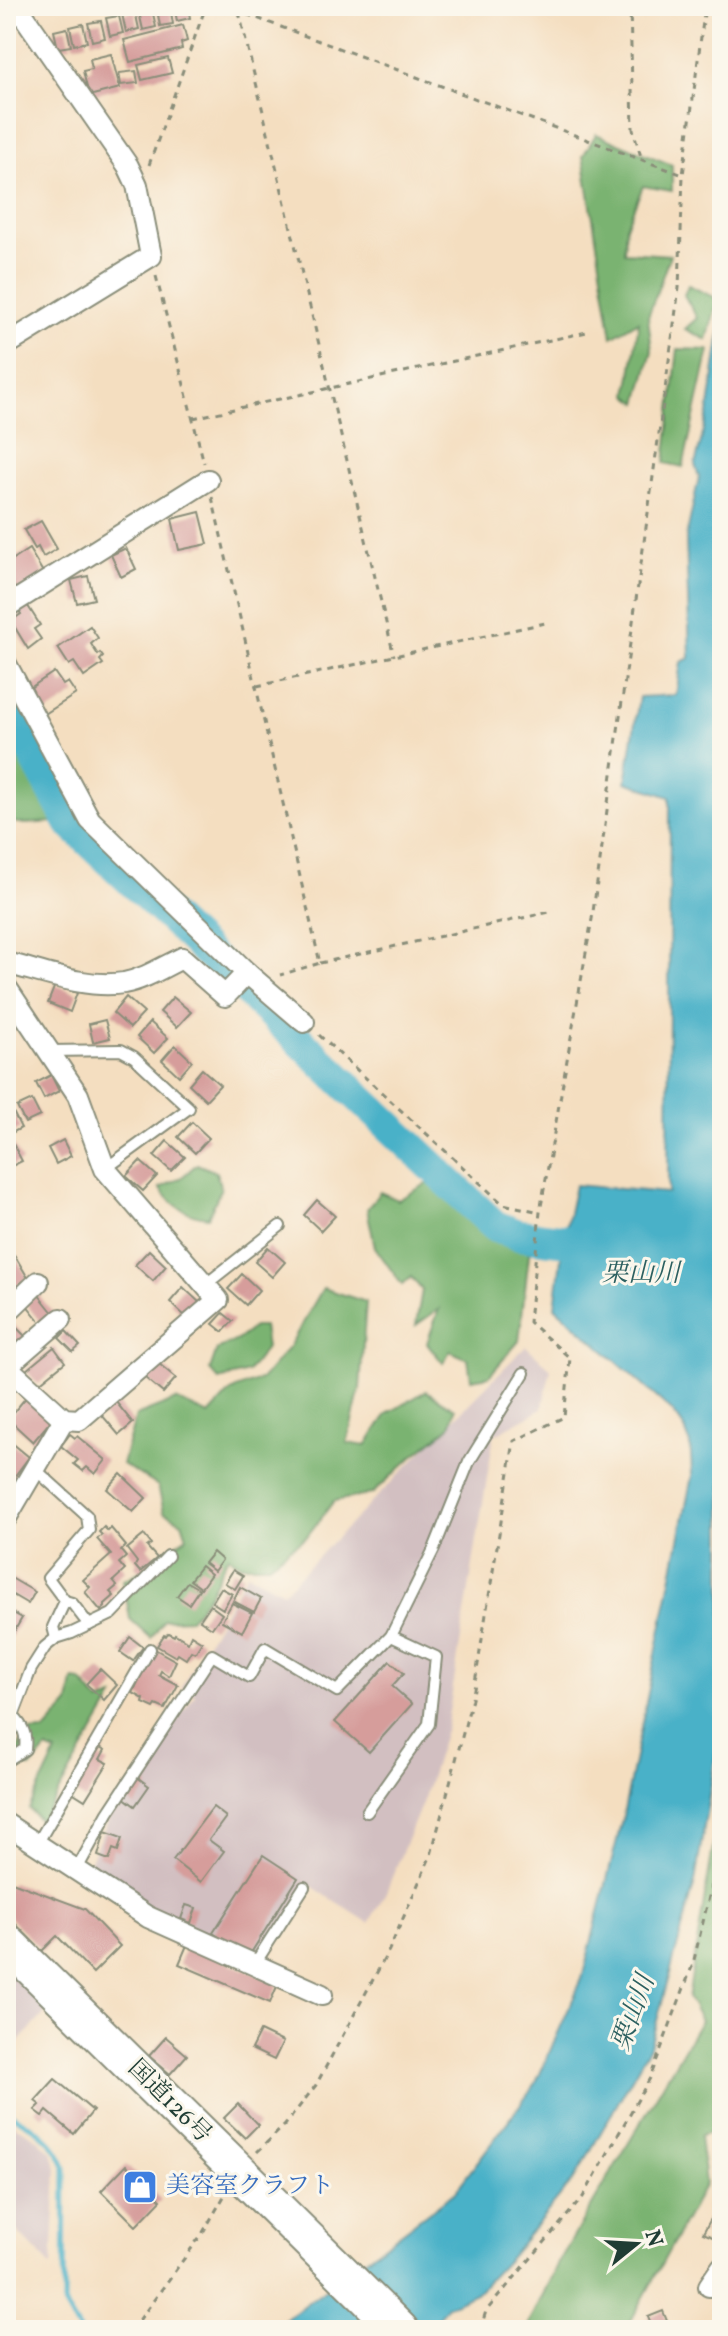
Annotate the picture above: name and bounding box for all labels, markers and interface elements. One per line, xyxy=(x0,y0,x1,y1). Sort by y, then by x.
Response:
water label: 栗山川 xyxy=(602,1256,683,1292)
water label: 栗山川 xyxy=(604,1967,665,2056)
street label: 国道126号 xyxy=(119,2052,219,2152)
shop icon: 美容室クラフト xyxy=(121,2168,159,2206)
place label: 美容室クラフト xyxy=(166,2170,334,2204)
north arrow xyxy=(596,2204,676,2284)
text: N xyxy=(635,2226,670,2251)

